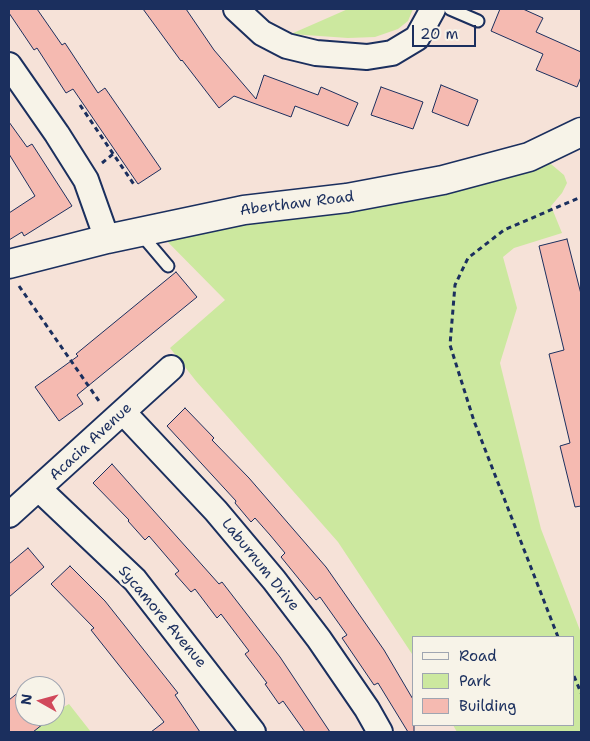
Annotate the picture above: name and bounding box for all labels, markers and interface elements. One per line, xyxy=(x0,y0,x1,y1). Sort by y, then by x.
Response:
scale bar xyxy=(415,15,479,47)
text: 20 m xyxy=(420,24,459,44)
street label: Aberthaw Road xyxy=(239,188,355,220)
street label: Acacia Avenue xyxy=(46,399,136,485)
street label: Laburnum Drive xyxy=(217,515,303,615)
street label: Sycamore Avenue xyxy=(114,562,210,672)
legend xyxy=(412,636,575,726)
text: Road xyxy=(459,646,497,666)
text: Park xyxy=(459,671,491,691)
north arrow xyxy=(15,676,65,726)
text: N xyxy=(16,693,36,706)
text: Building xyxy=(459,696,516,716)

